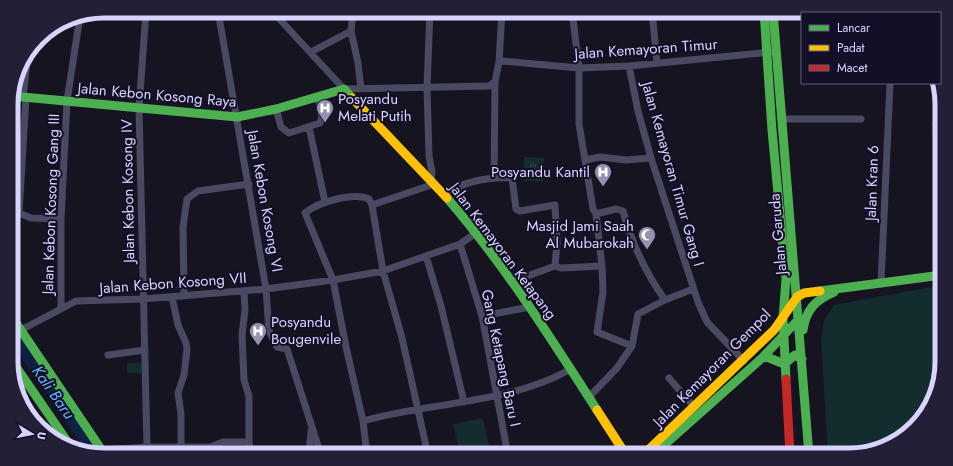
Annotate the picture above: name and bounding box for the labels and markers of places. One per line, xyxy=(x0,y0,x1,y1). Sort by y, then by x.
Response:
place label: Posyandu Melati Putih xyxy=(338,88,412,127)
hospital icon: Posyandu Melati Putih xyxy=(315,98,335,123)
place label: Posyandu Kantil xyxy=(491,161,590,183)
hospital icon: Posyandu Kantil xyxy=(593,162,613,187)
place label: Masjid Jami Saah Al Mubarokah xyxy=(526,215,634,254)
mosque icon: Masjid Jami Saah Al Mubarokah xyxy=(637,225,657,250)
place label: Posyandu Bougenvile xyxy=(271,311,341,350)
hospital icon: Posyandu Bougenvile xyxy=(248,321,268,346)

